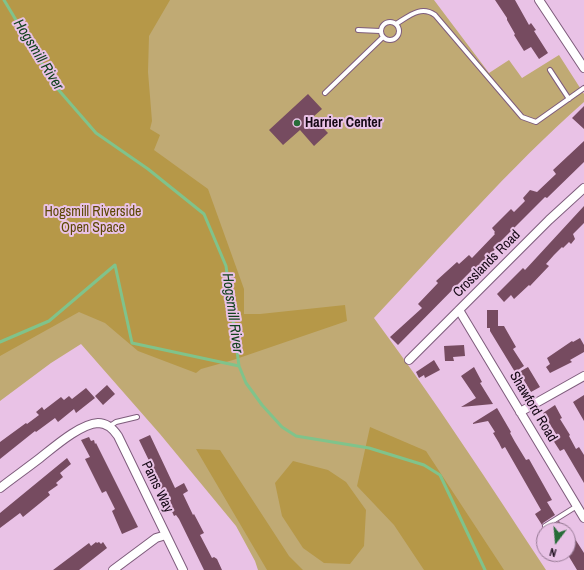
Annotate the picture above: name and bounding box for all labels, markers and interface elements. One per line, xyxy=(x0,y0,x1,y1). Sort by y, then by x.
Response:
water label: Hogsmill River xyxy=(9,16,67,94)
place label: Harrier Center xyxy=(305,115,382,131)
marker: Harrier Center xyxy=(292,118,302,128)
park label: Hogsmill Riverside Open Space xyxy=(45,204,141,236)
street label: Crosslands Road xyxy=(450,227,524,301)
water label: Hogsmill River xyxy=(217,272,247,354)
street label: Shawford Road xyxy=(505,369,561,445)
street label: Pams Way xyxy=(137,459,177,515)
north arrow xyxy=(536,522,576,562)
text: N xyxy=(548,545,558,560)

